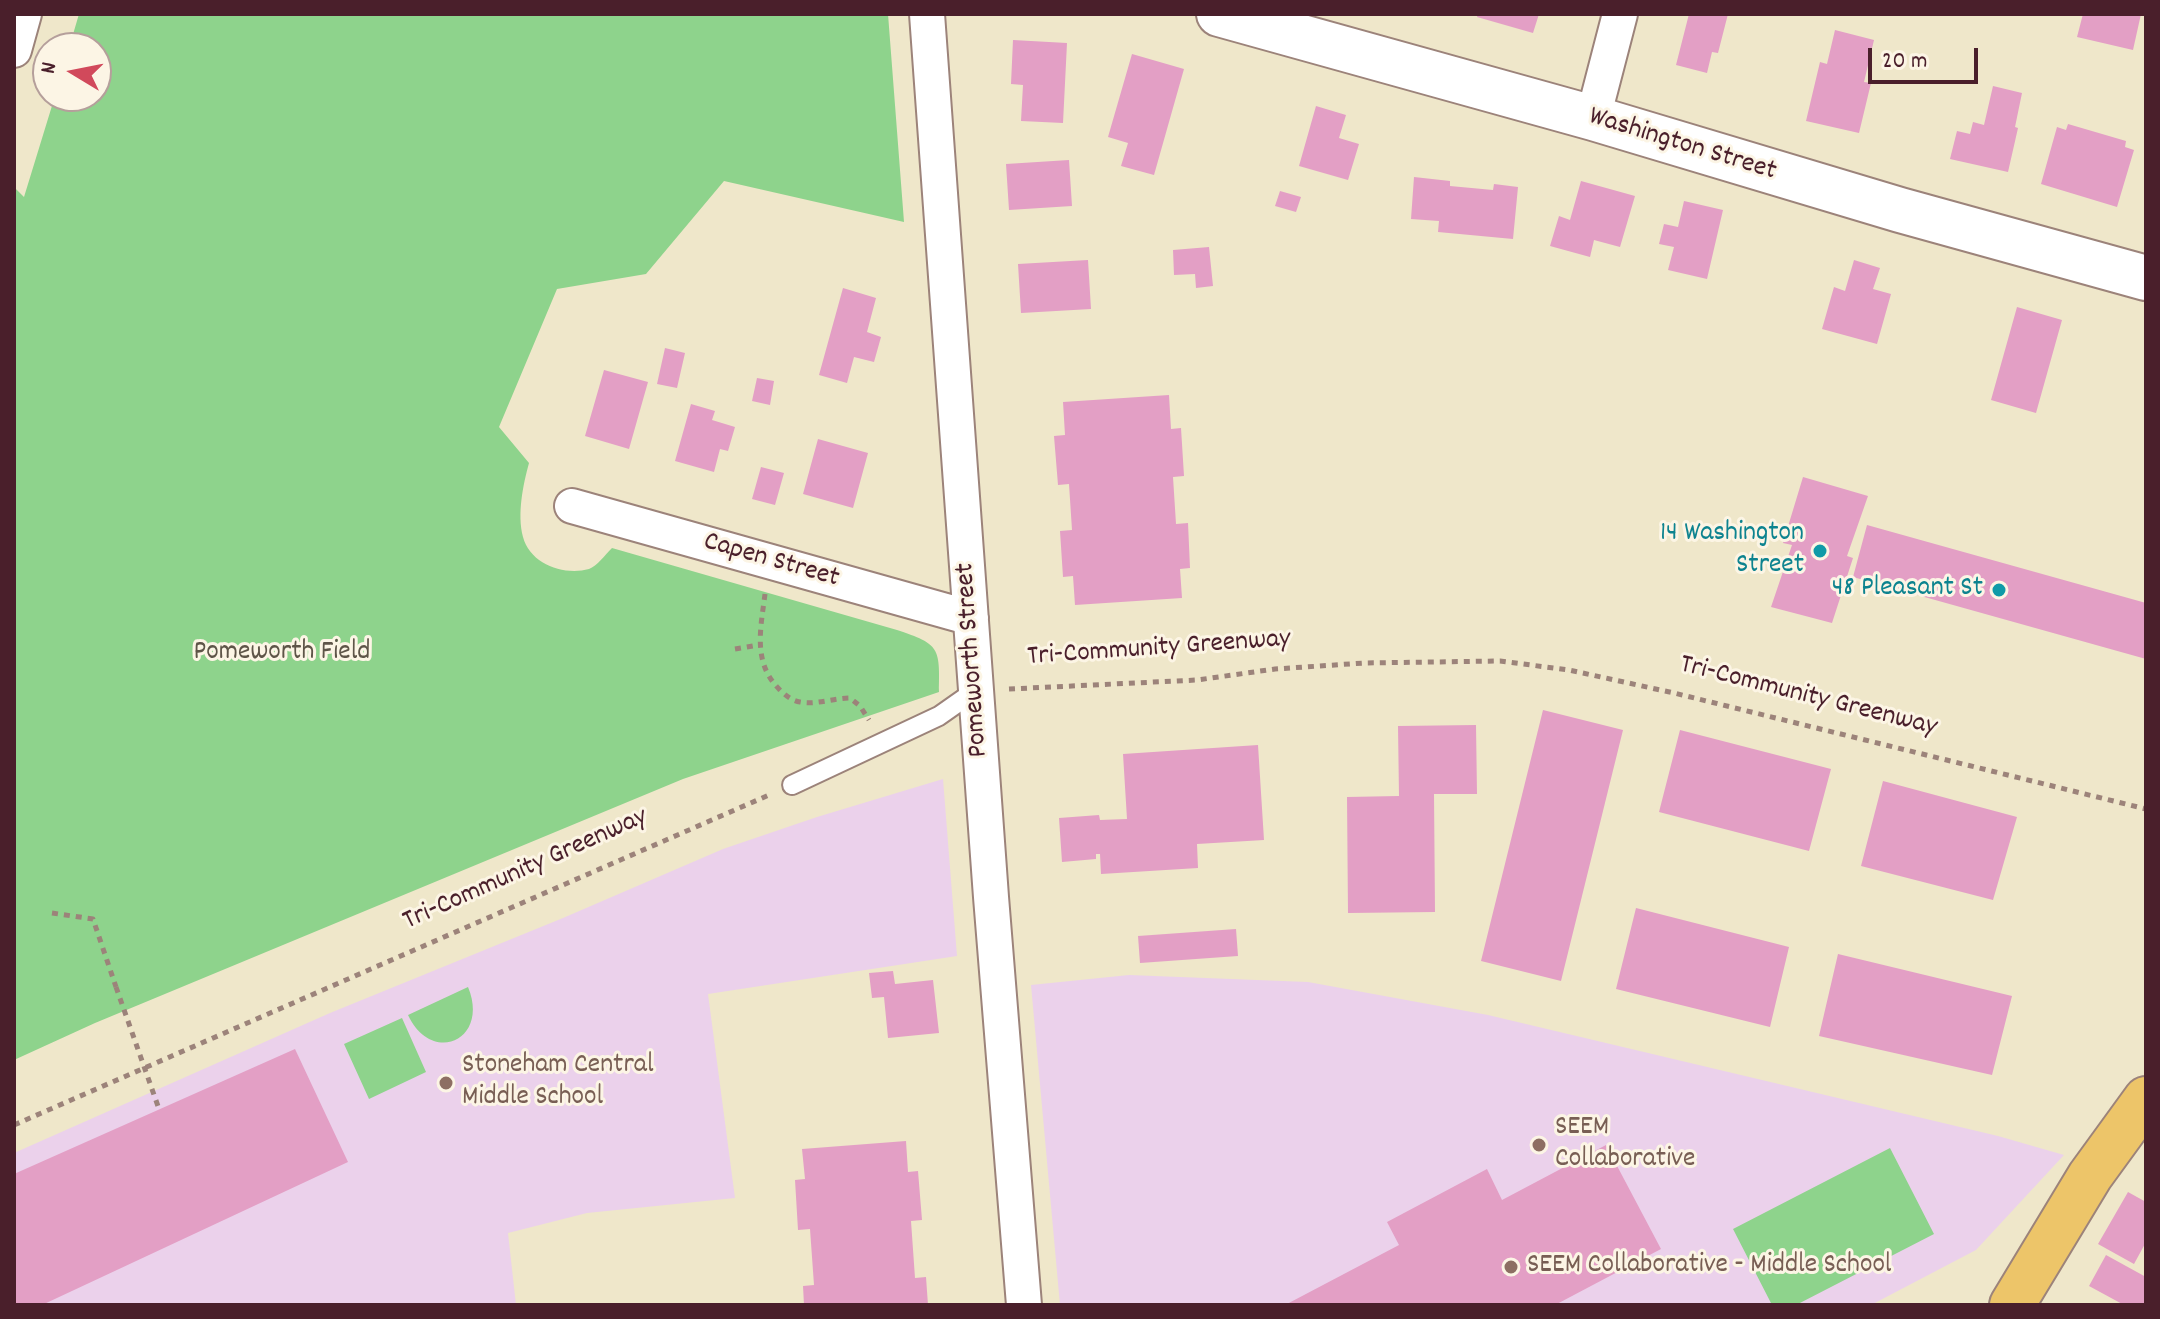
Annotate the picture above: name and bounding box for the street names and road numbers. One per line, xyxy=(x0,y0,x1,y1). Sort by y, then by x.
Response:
street label: Washington Street xyxy=(1584,102,1780,190)
street label: Capen Street xyxy=(699,527,843,597)
street label: Pomeworth Street xyxy=(950,561,998,759)
street label: Tri-Community Greenway xyxy=(1026,624,1292,676)
street label: Tri-Community Greenway xyxy=(1676,650,1940,746)
street label: Tri-Community Greenway xyxy=(399,802,653,940)

